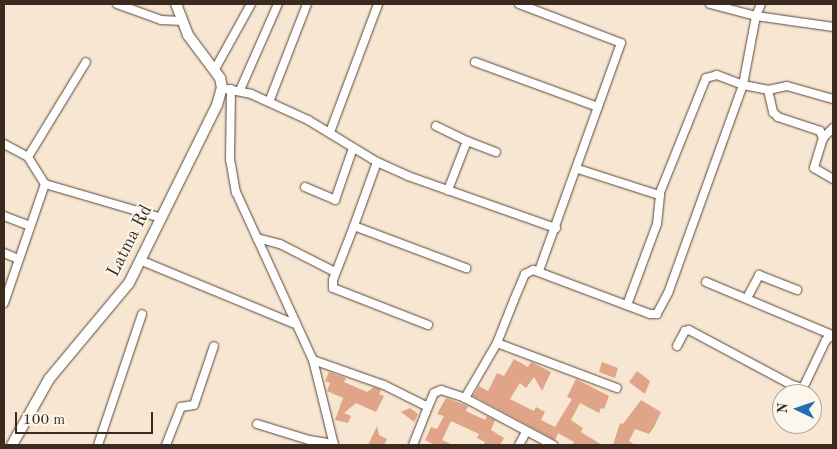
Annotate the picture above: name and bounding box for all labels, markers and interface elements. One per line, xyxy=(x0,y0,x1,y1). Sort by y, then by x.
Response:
street label: Latma Rd xyxy=(103,201,157,281)
north arrow xyxy=(772,384,822,434)
scale bar xyxy=(18,402,155,434)
text: N xyxy=(776,403,790,414)
text: 100 m xyxy=(23,413,65,428)

